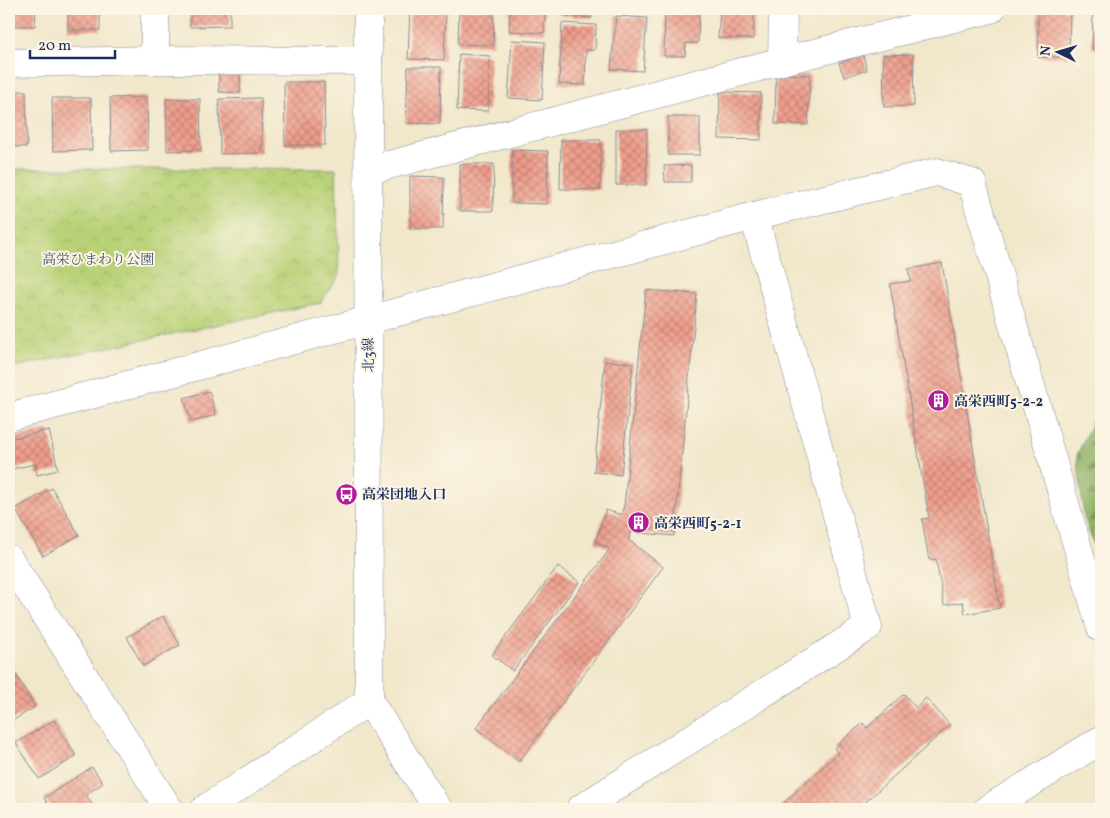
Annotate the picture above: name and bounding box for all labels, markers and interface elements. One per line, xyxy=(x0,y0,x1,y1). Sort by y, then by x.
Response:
scale bar xyxy=(30,28,115,60)
north arrow xyxy=(1032,28,1082,78)
text: 20 m xyxy=(38,36,71,57)
text: N xyxy=(1037,45,1056,57)
park label: 高栄ひまわり公園 xyxy=(42,251,154,270)
street label: 北3線 xyxy=(360,337,379,373)
building icon: 高栄西町5-2-2 xyxy=(926,389,950,413)
place label: 高栄西町5-2-2 xyxy=(954,393,1043,412)
bus stop icon: 高栄団地入口 xyxy=(334,482,358,506)
place label: 高栄団地入口 xyxy=(362,486,446,505)
building icon: 高栄西町5-2-1 xyxy=(626,511,650,535)
place label: 高栄西町5-2-1 xyxy=(654,515,741,534)

